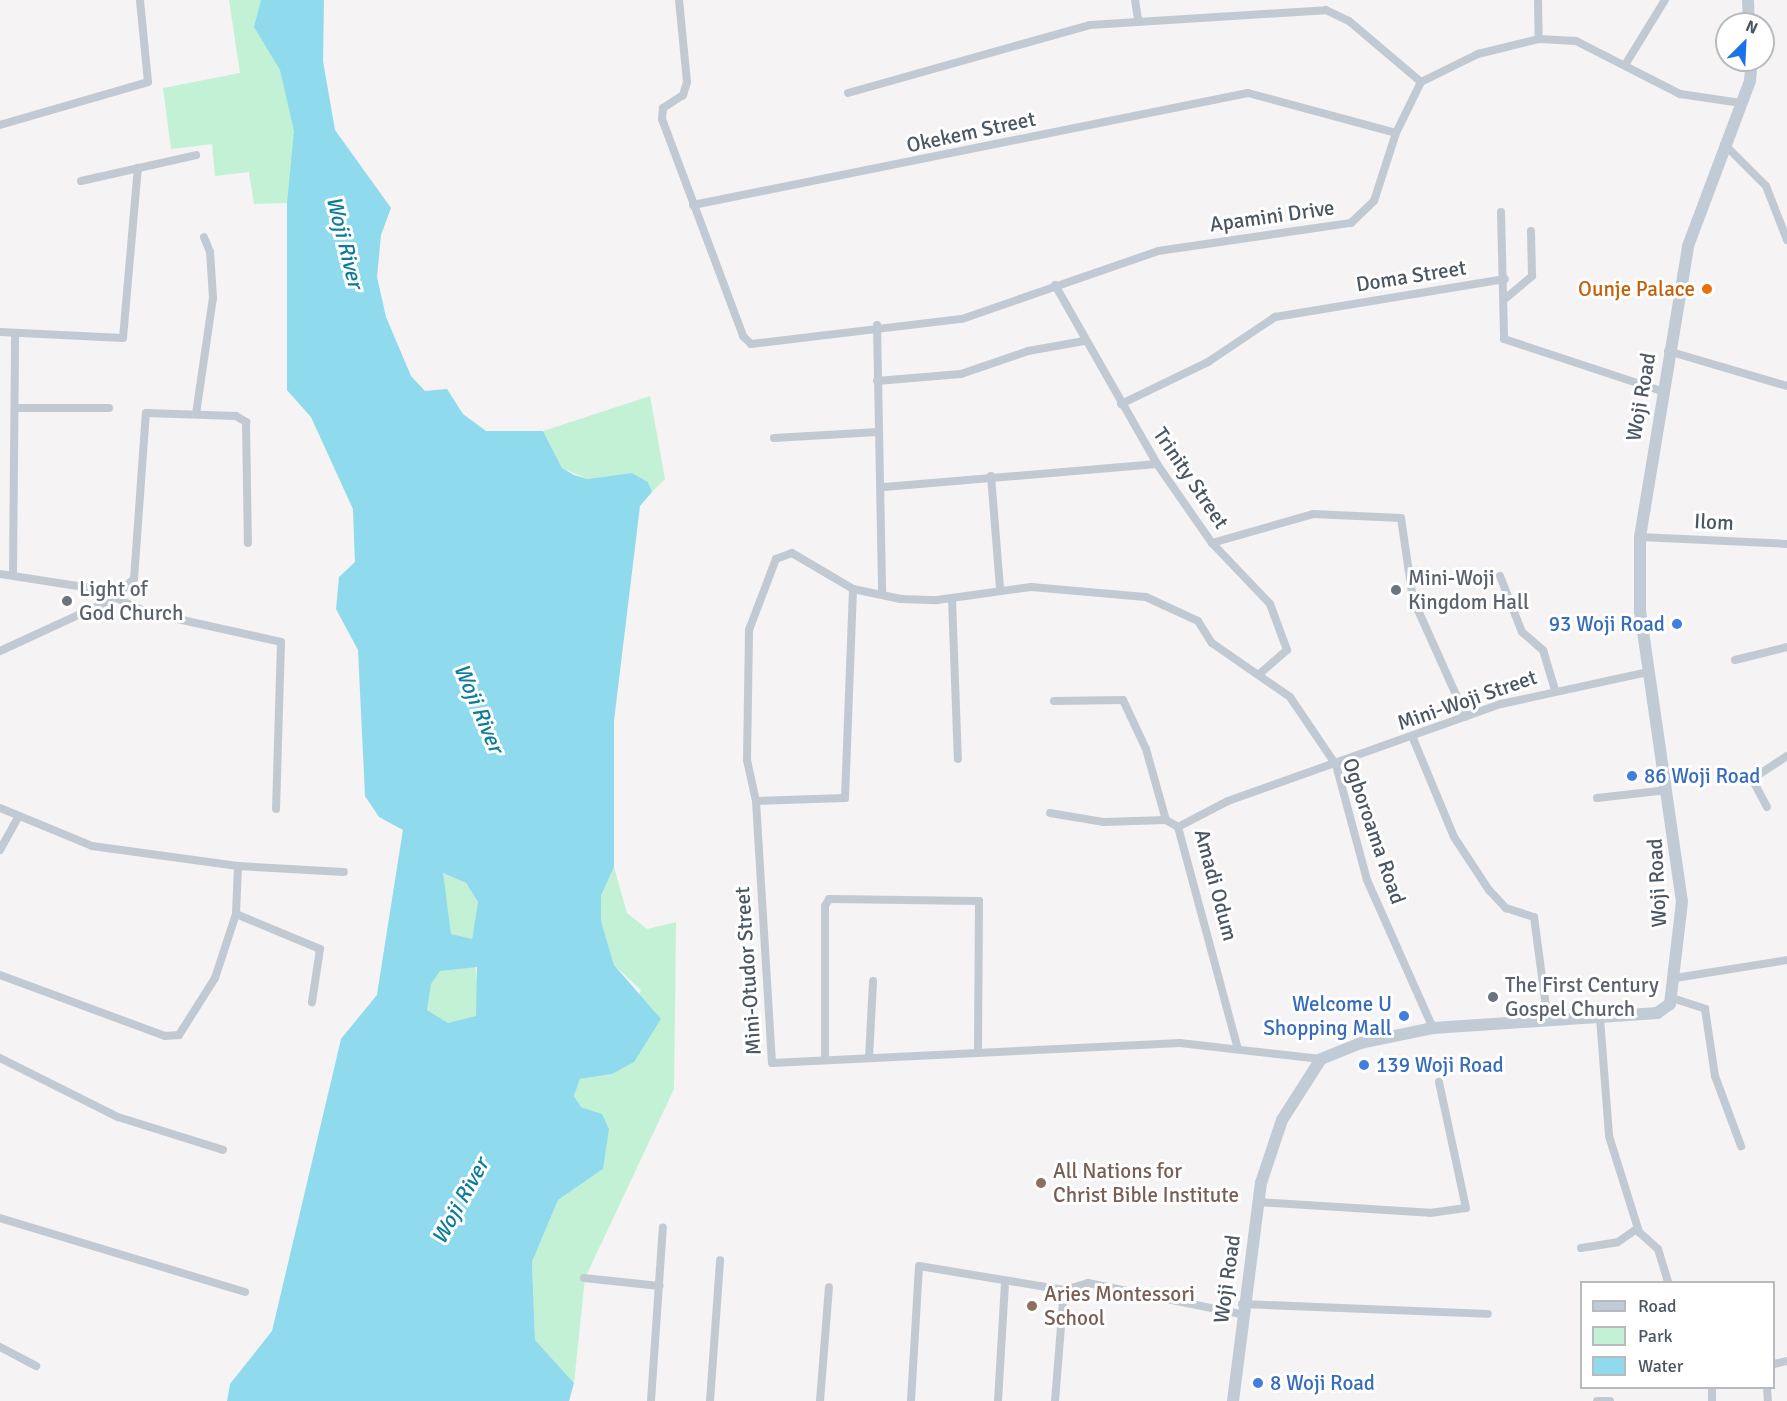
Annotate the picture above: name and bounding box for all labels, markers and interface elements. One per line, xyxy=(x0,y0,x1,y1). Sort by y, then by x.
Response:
north arrow xyxy=(1715,12,1775,72)
text: N xyxy=(1742,16,1761,39)
street label: Okekem Street xyxy=(904,106,1038,158)
water label: Woji River xyxy=(321,193,369,291)
street label: Apamini Drive xyxy=(1208,195,1336,237)
street label: Doma Street xyxy=(1354,255,1468,297)
place label: Ounje Palace xyxy=(1578,276,1695,302)
marker: Ounje Palace xyxy=(1700,282,1714,296)
street label: Woji Road xyxy=(1621,351,1661,443)
street label: Trinity Street xyxy=(1148,423,1234,533)
street label: Ilom xyxy=(1693,508,1735,536)
place label: Mini-Woji Kingdom Hall xyxy=(1408,565,1529,615)
place label: Light of God Church xyxy=(79,576,183,626)
marker: Mini-Woji Kingdom Hall xyxy=(1389,583,1403,597)
marker: Light of God Church xyxy=(60,594,74,608)
place label: 93 Woji Road xyxy=(1549,611,1665,637)
marker: 93 Woji Road xyxy=(1670,617,1684,631)
water label: Woji River xyxy=(448,660,510,756)
street label: Mini-Woji Street xyxy=(1394,664,1540,736)
street label: Ogboroama Road xyxy=(1337,755,1411,907)
place label: 86 Woji Road xyxy=(1644,763,1760,789)
marker: 86 Woji Road xyxy=(1625,769,1639,783)
street label: Amadi Odum xyxy=(1189,826,1243,944)
street label: Woji Road xyxy=(1642,838,1672,928)
street label: Mini-Otudor Street xyxy=(730,886,766,1056)
place label: The First Century Gospel Church xyxy=(1505,972,1659,1022)
marker: The First Century Gospel Church xyxy=(1486,990,1500,1004)
place label: Welcome U Shopping Mall xyxy=(1263,991,1392,1041)
marker: Welcome U Shopping Mall xyxy=(1397,1009,1411,1023)
place label: 139 Woji Road xyxy=(1376,1052,1504,1078)
marker: 139 Woji Road xyxy=(1357,1058,1371,1072)
water label: Woji River xyxy=(426,1154,494,1248)
place label: All Nations for Christ Bible Institute xyxy=(1053,1158,1239,1208)
marker: All Nations for Christ Bible Institute xyxy=(1034,1176,1048,1190)
street label: Woji Road xyxy=(1208,1233,1246,1325)
place label: Aries Montessori School xyxy=(1044,1281,1195,1331)
legend xyxy=(1580,1281,1775,1389)
text: Road xyxy=(1638,1295,1677,1317)
marker: Aries Montessori School xyxy=(1025,1299,1039,1313)
text: Park xyxy=(1638,1325,1673,1347)
text: Water xyxy=(1638,1355,1683,1377)
place label: 8 Woji Road xyxy=(1270,1370,1375,1396)
marker: 8 Woji Road xyxy=(1251,1376,1265,1390)

